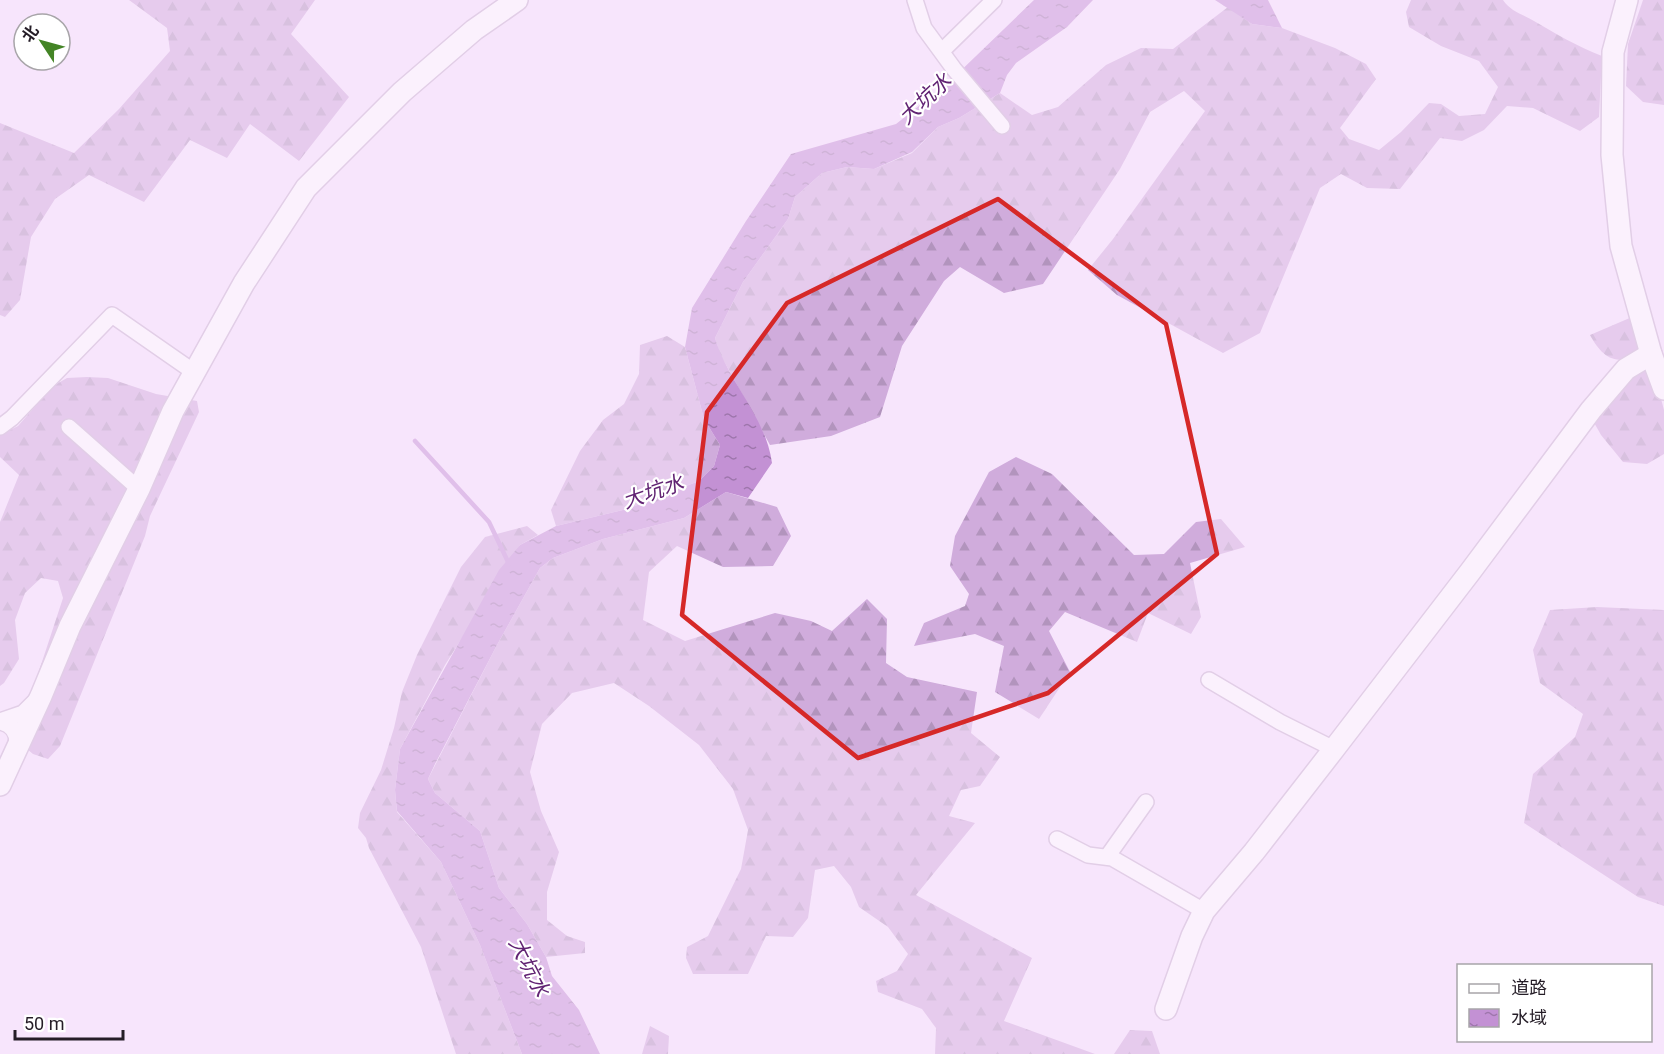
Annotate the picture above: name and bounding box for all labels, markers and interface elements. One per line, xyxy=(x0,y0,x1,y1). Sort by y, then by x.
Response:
north arrow xyxy=(12,12,72,72)
text: 北 xyxy=(18,21,43,46)
water label: 大坑水 xyxy=(894,68,957,129)
water label: 大坑水 xyxy=(619,470,688,514)
water label: 大坑水 xyxy=(504,933,554,1001)
legend xyxy=(1457,964,1652,1042)
text: 道路 xyxy=(1511,977,1547,998)
scale bar xyxy=(15,1003,123,1041)
text: 水域 xyxy=(1511,1007,1547,1028)
text: 50 m xyxy=(24,1013,64,1034)

